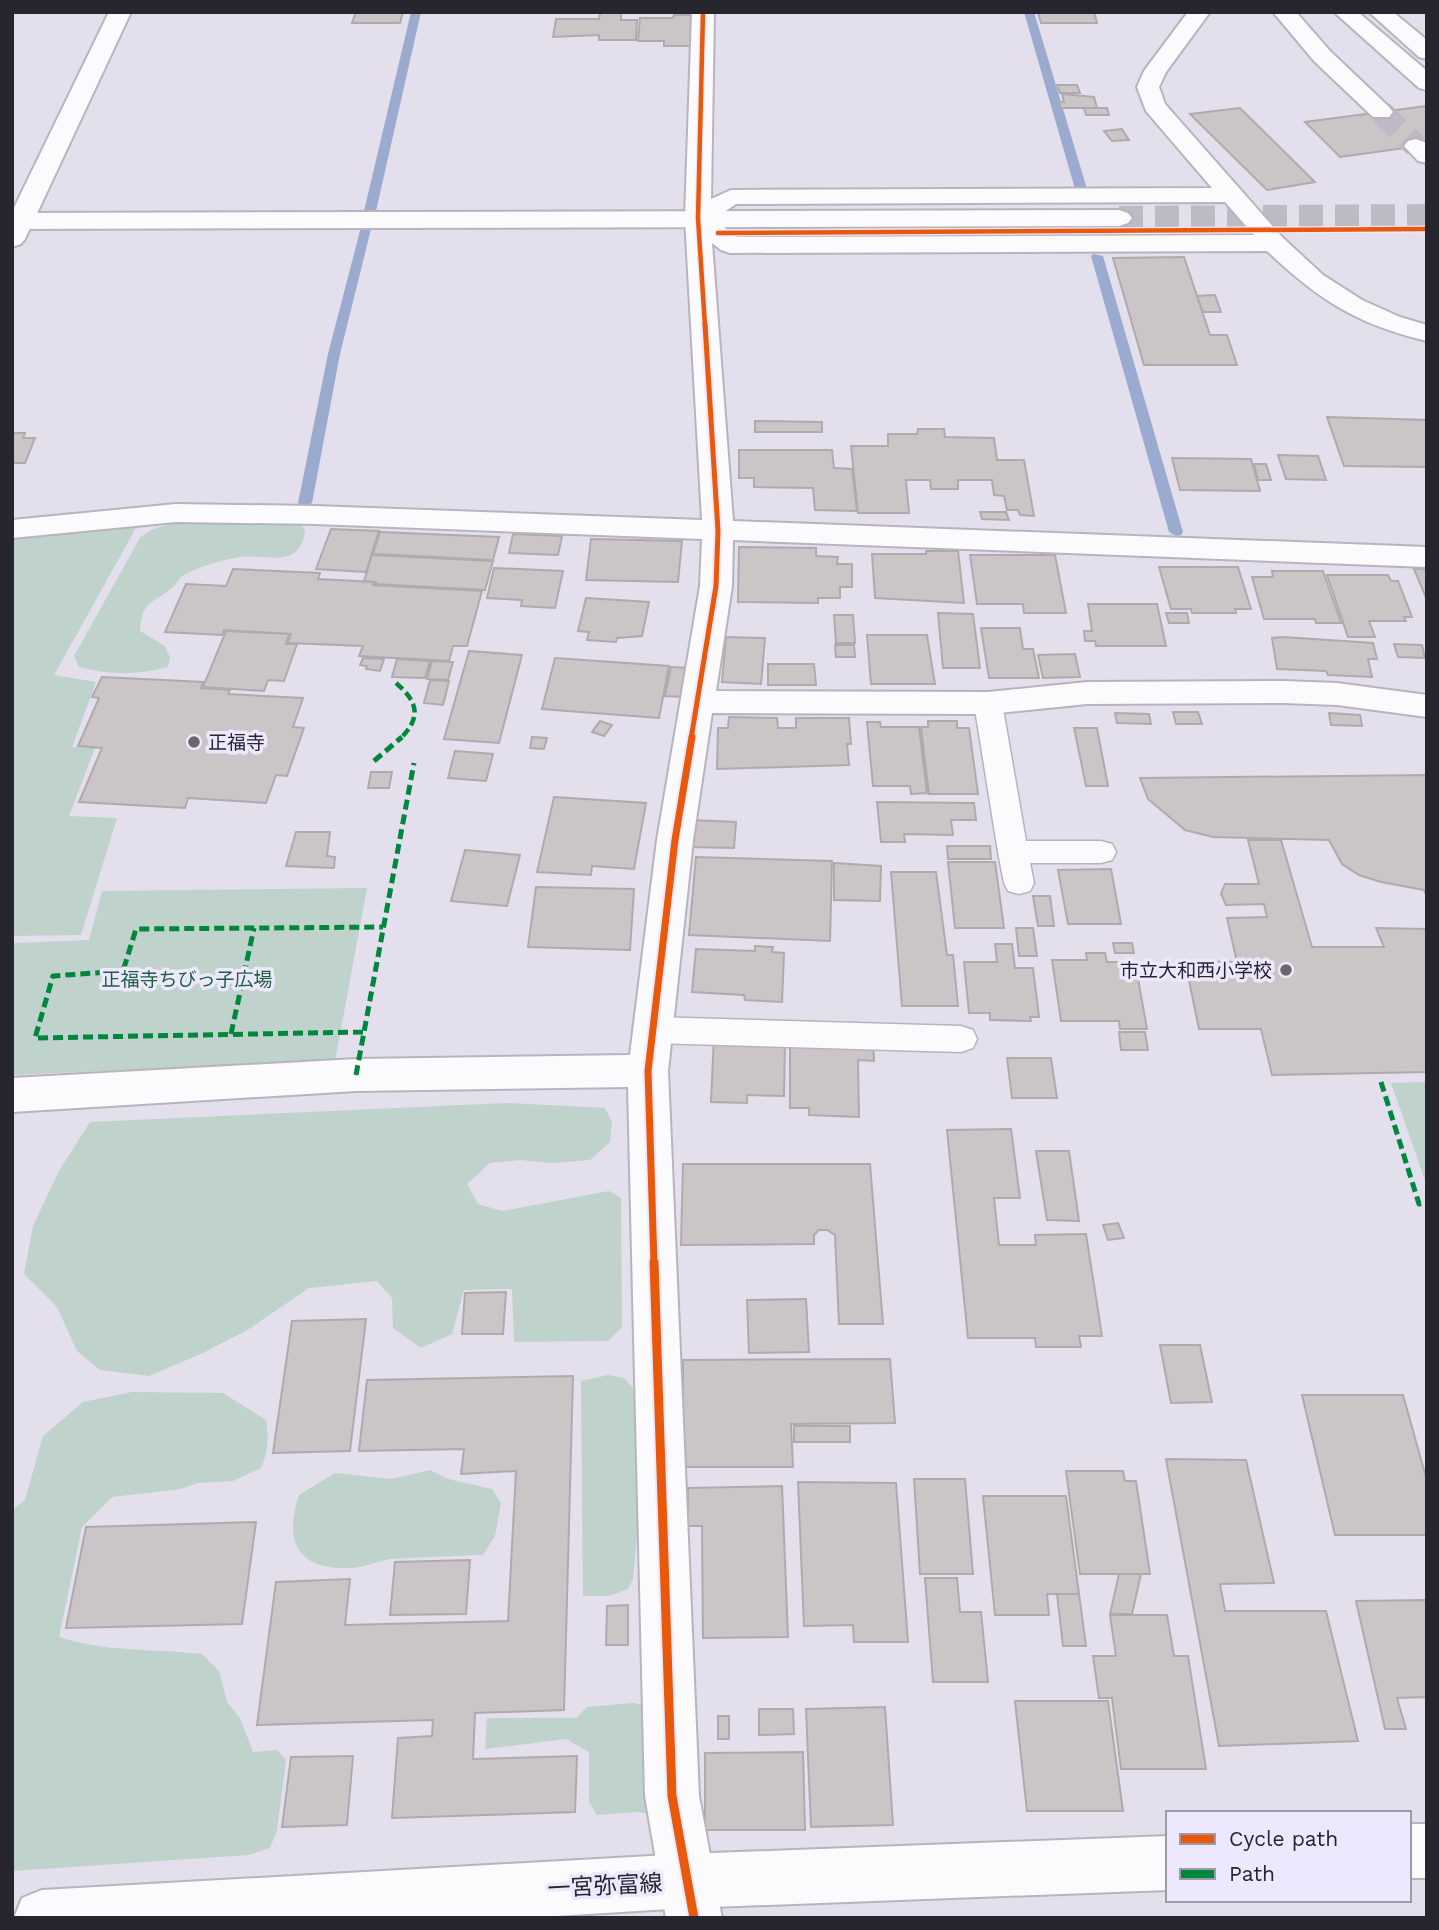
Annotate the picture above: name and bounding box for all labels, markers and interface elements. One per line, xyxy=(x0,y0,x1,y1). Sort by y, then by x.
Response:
place label: 正福寺 xyxy=(208,731,265,754)
marker: 正福寺 xyxy=(186,734,202,750)
place label: 市立大和西小学校 xyxy=(1120,959,1272,982)
marker: 市立大和西小学校 xyxy=(1278,962,1294,978)
park label: 正福寺ちびっ子広場 xyxy=(101,968,273,991)
legend xyxy=(1166,1811,1411,1902)
text: Cycle path xyxy=(1229,1826,1338,1851)
text: Path xyxy=(1229,1861,1275,1886)
street label: 一宮弥富線 xyxy=(547,1870,663,1902)

